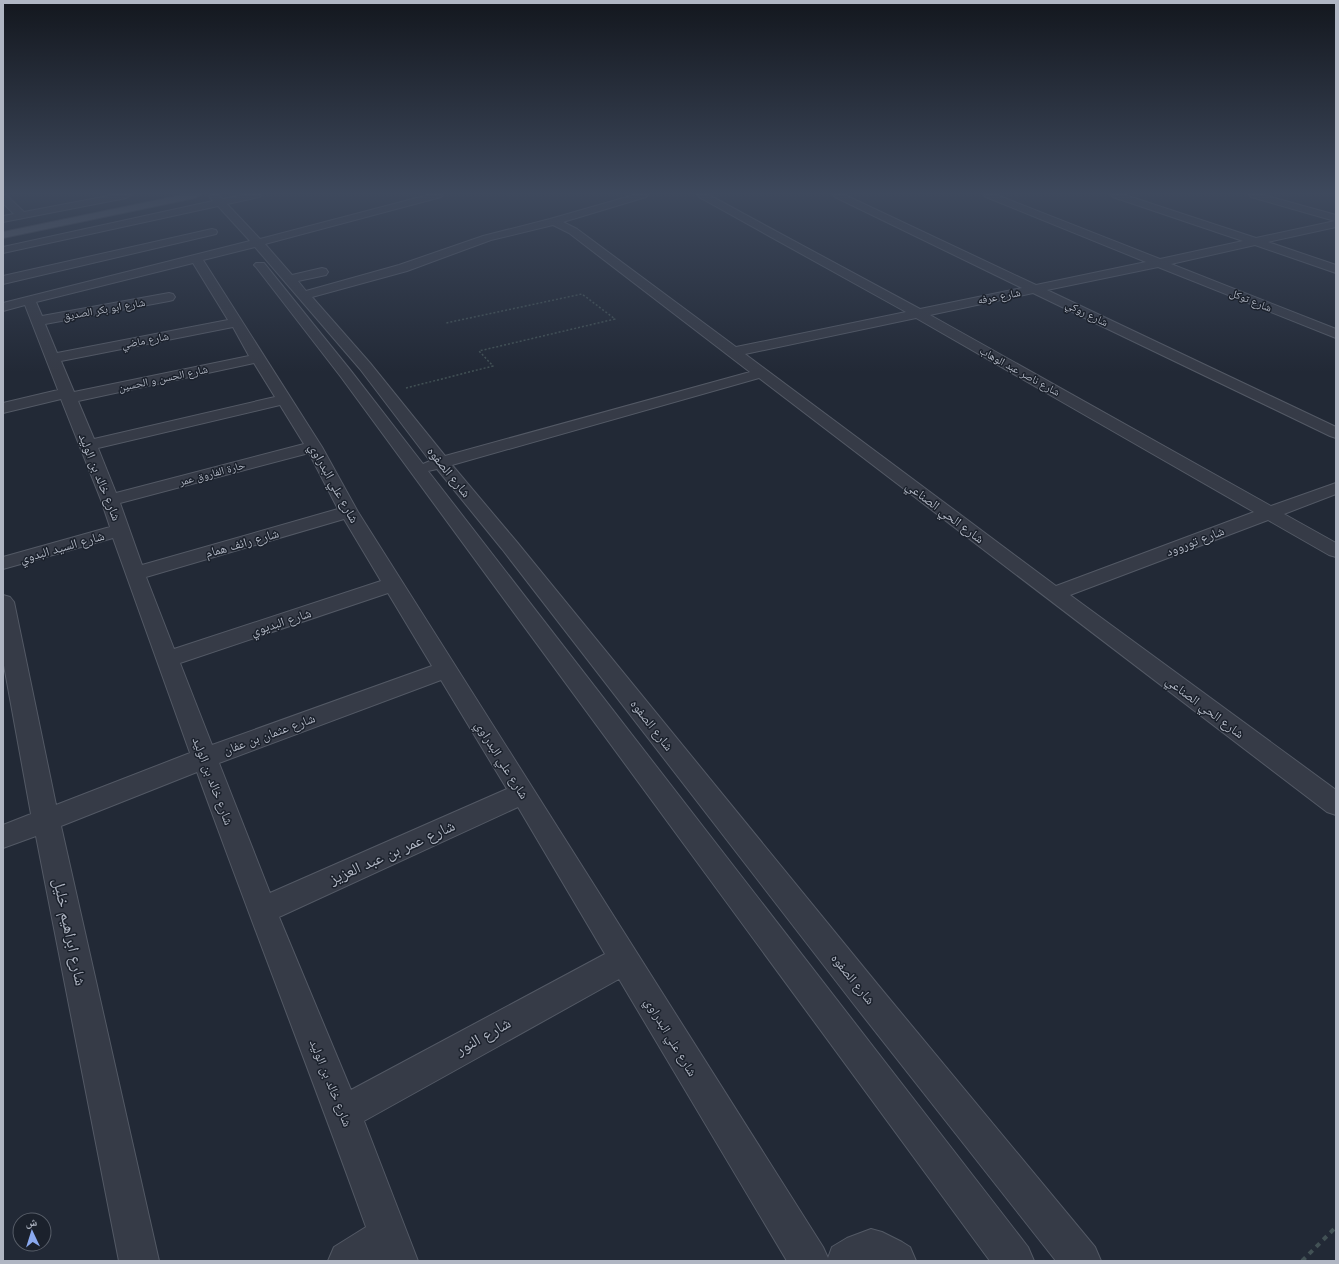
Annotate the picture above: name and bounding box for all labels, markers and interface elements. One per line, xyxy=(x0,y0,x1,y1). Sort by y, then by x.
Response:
street label: شارع عرفه xyxy=(976,286,1022,307)
street label: شارع توكل xyxy=(1228,286,1274,315)
street label: شارع ابو بكر الصديق xyxy=(62,296,146,323)
street label: شارع روكي xyxy=(1063,298,1110,331)
street label: شارع ماضي xyxy=(120,330,170,353)
street label: شارع ناصر عبد الوهاب xyxy=(977,344,1062,399)
street label: شارع الحسن و الحسين xyxy=(117,363,209,394)
street label: شارع خالد بن الوليد xyxy=(74,431,124,524)
street label: شارع علي البدراوي xyxy=(303,441,362,527)
street label: شارع الصفوه xyxy=(423,444,474,502)
street label: حارة الفاروق عمر xyxy=(177,458,246,489)
street label: شارع الحي الصناعي xyxy=(901,478,987,549)
street label: شارع توروود xyxy=(1164,523,1227,561)
street label: شارع رائف همام xyxy=(203,525,281,563)
street label: شارع السيد البدوي xyxy=(18,528,107,569)
street label: شارع البديوي xyxy=(249,605,314,642)
street label: شارع الحي الصناعي xyxy=(1161,673,1247,744)
street label: شارع الصفوه xyxy=(626,696,677,755)
street label: شارع عثمان بن عفان xyxy=(221,710,318,759)
street label: شارع علي البدراوي xyxy=(469,718,532,803)
street label: شارع خالد بن الوليد xyxy=(188,735,237,828)
street label: شارع عمر بن عبد العزيز xyxy=(326,817,458,890)
street label: شارع ابراهيم خليل xyxy=(48,877,90,988)
street label: شارع الصفوه xyxy=(827,951,878,1009)
street label: شارع علي البدراوي xyxy=(639,995,700,1081)
street label: شارع النور xyxy=(452,1014,515,1060)
street label: شارع خالد بن الوليد xyxy=(305,1037,355,1130)
north arrow xyxy=(12,1212,52,1252)
text: ش xyxy=(25,1216,38,1230)

